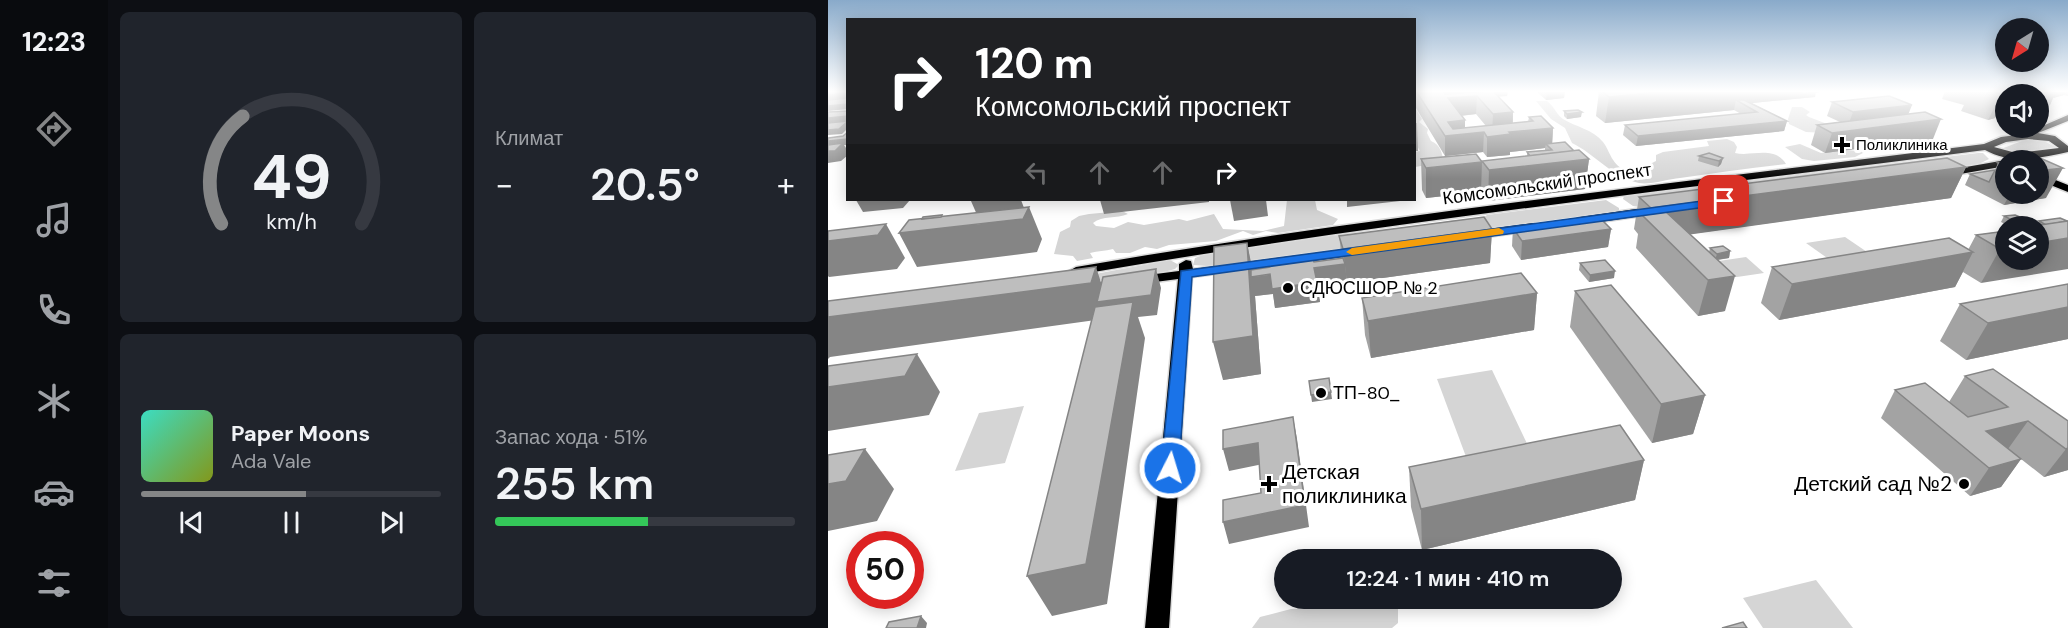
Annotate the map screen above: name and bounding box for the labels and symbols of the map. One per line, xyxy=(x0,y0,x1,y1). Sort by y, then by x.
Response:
north arrow xyxy=(1995,18,2049,72)
place label: Поликлиника xyxy=(1856,135,1948,155)
marker: Поликлиника xyxy=(1833,136,1851,154)
street label: Комсомольский проспект xyxy=(1441,157,1653,211)
pin xyxy=(1698,175,1749,226)
place label: СДЮСШОР № 2 xyxy=(1300,276,1438,300)
marker: СДЮСШОР № 2 xyxy=(1281,281,1295,295)
place label: ТП-80_ xyxy=(1333,381,1401,405)
marker: ТП-80_ xyxy=(1314,386,1328,400)
position arrow xyxy=(1138,436,1202,500)
place label: Детская поликлиника xyxy=(1282,458,1407,510)
place label: Детский сад №2 xyxy=(1794,470,1952,498)
marker: Детская поликлиника xyxy=(1260,475,1278,493)
marker: Детский сад №2 xyxy=(1957,477,1971,491)
speed limit sign: 50 xyxy=(846,531,924,609)

